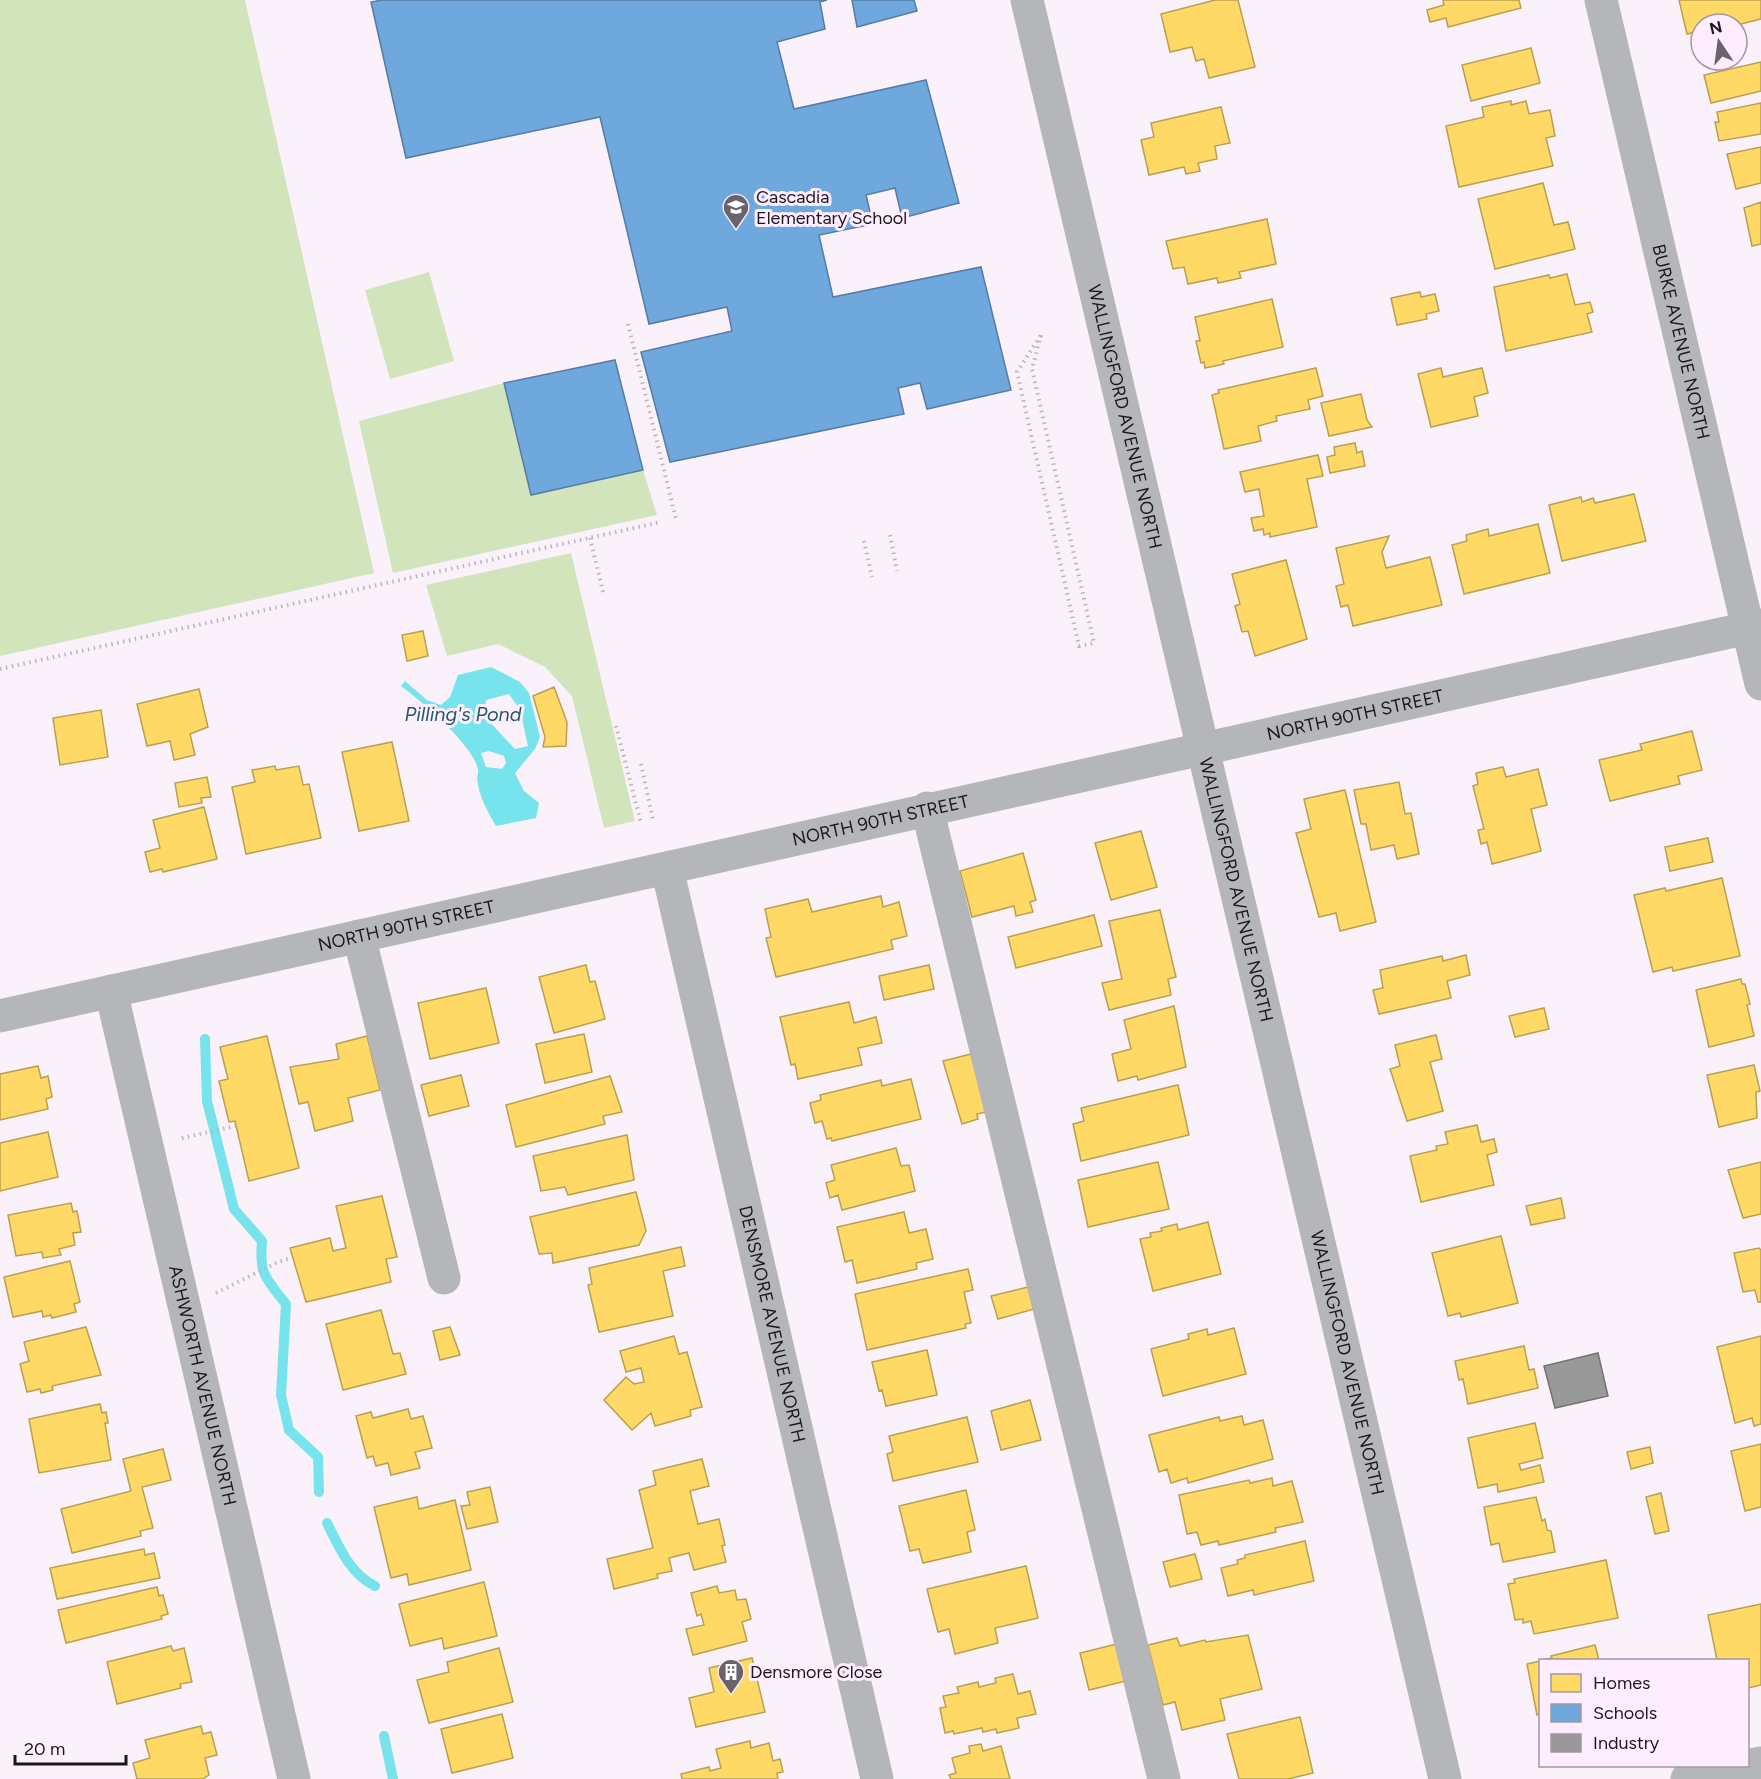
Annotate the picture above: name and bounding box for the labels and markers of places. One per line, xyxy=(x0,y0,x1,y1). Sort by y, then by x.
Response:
place label: Cascadia Elementary School xyxy=(756,186,907,229)
school or university icon: Cascadia Elementary School xyxy=(721,192,751,230)
building icon: Densmore Close xyxy=(716,1657,746,1695)
place label: Densmore Close xyxy=(750,1661,883,1683)

